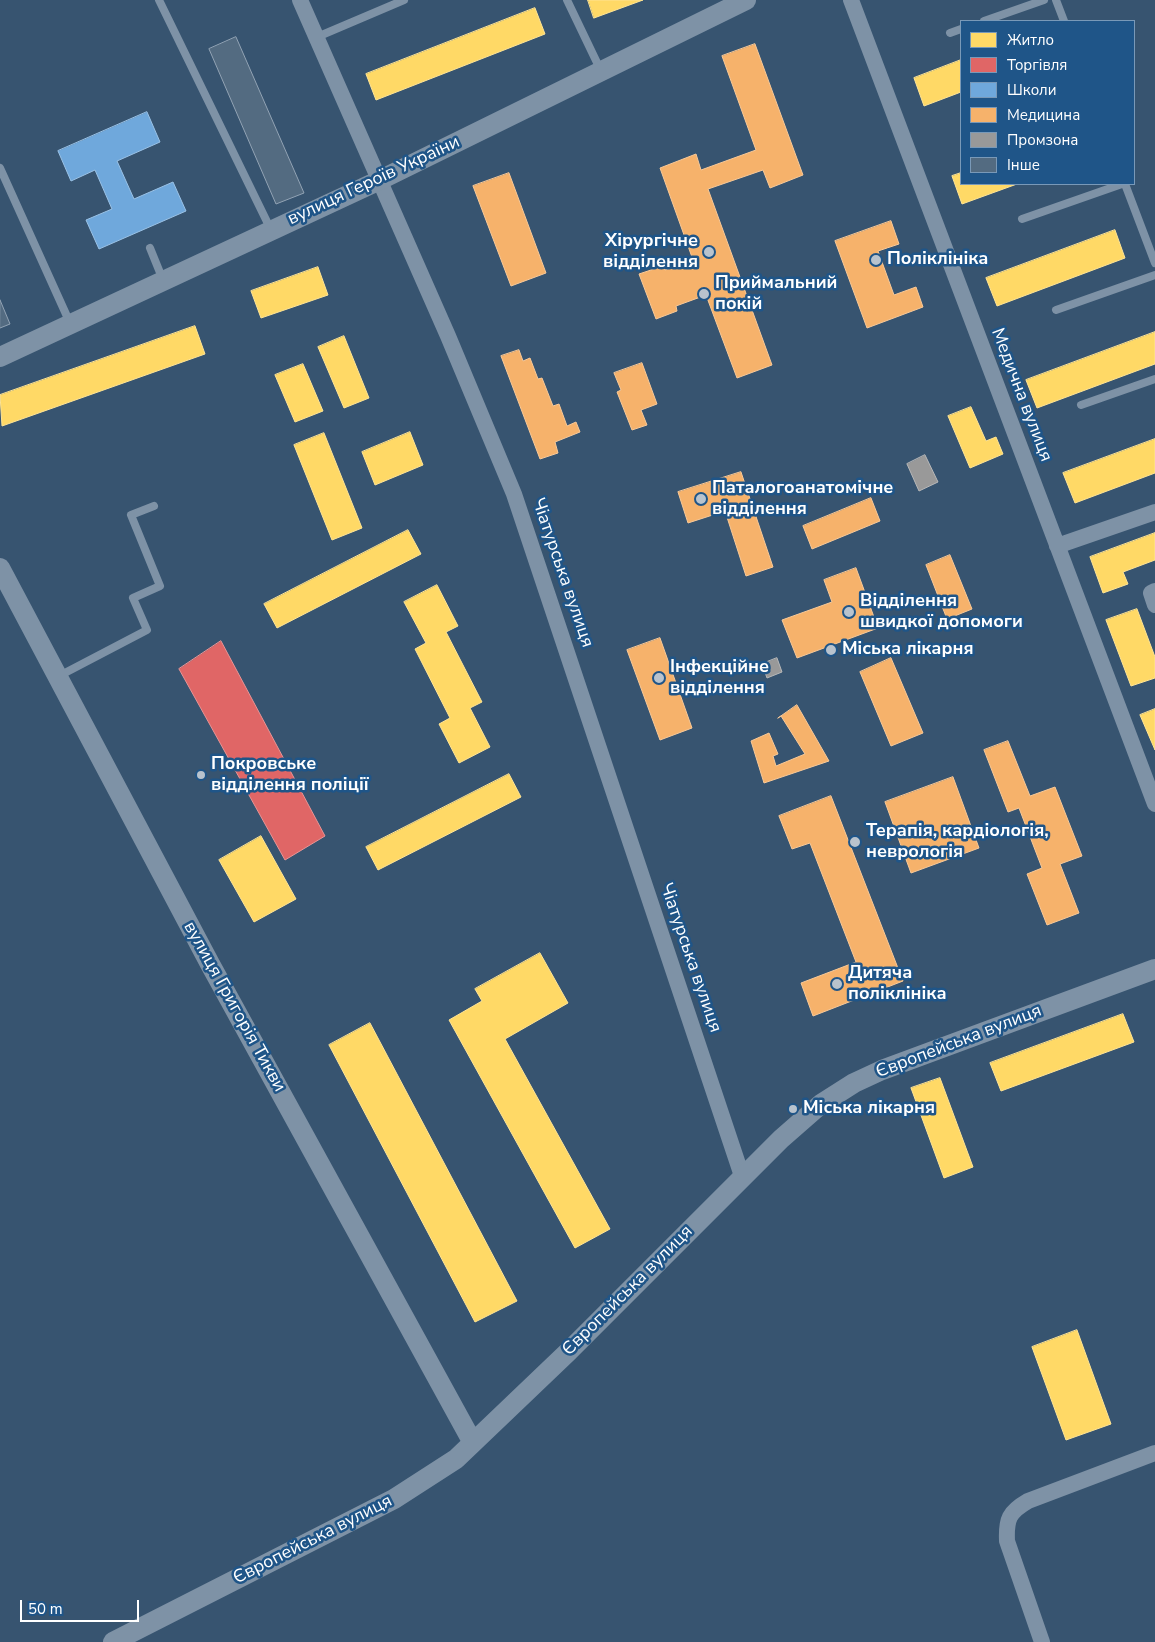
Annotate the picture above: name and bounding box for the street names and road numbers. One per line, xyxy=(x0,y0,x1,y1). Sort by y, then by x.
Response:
street label: вулиця Героїв України xyxy=(284,132,464,230)
street label: Медична вулиця xyxy=(986,325,1056,465)
street label: Чіатурська вулиця xyxy=(526,496,598,650)
street label: Чіатурська вулиця xyxy=(654,881,726,1035)
street label: вулиця Григорія Тикви xyxy=(178,918,290,1096)
street label: Європейська вулиця xyxy=(873,1000,1045,1084)
street label: Європейська вулиця xyxy=(558,1221,698,1361)
street label: Європейська вулиця xyxy=(230,1491,396,1589)

